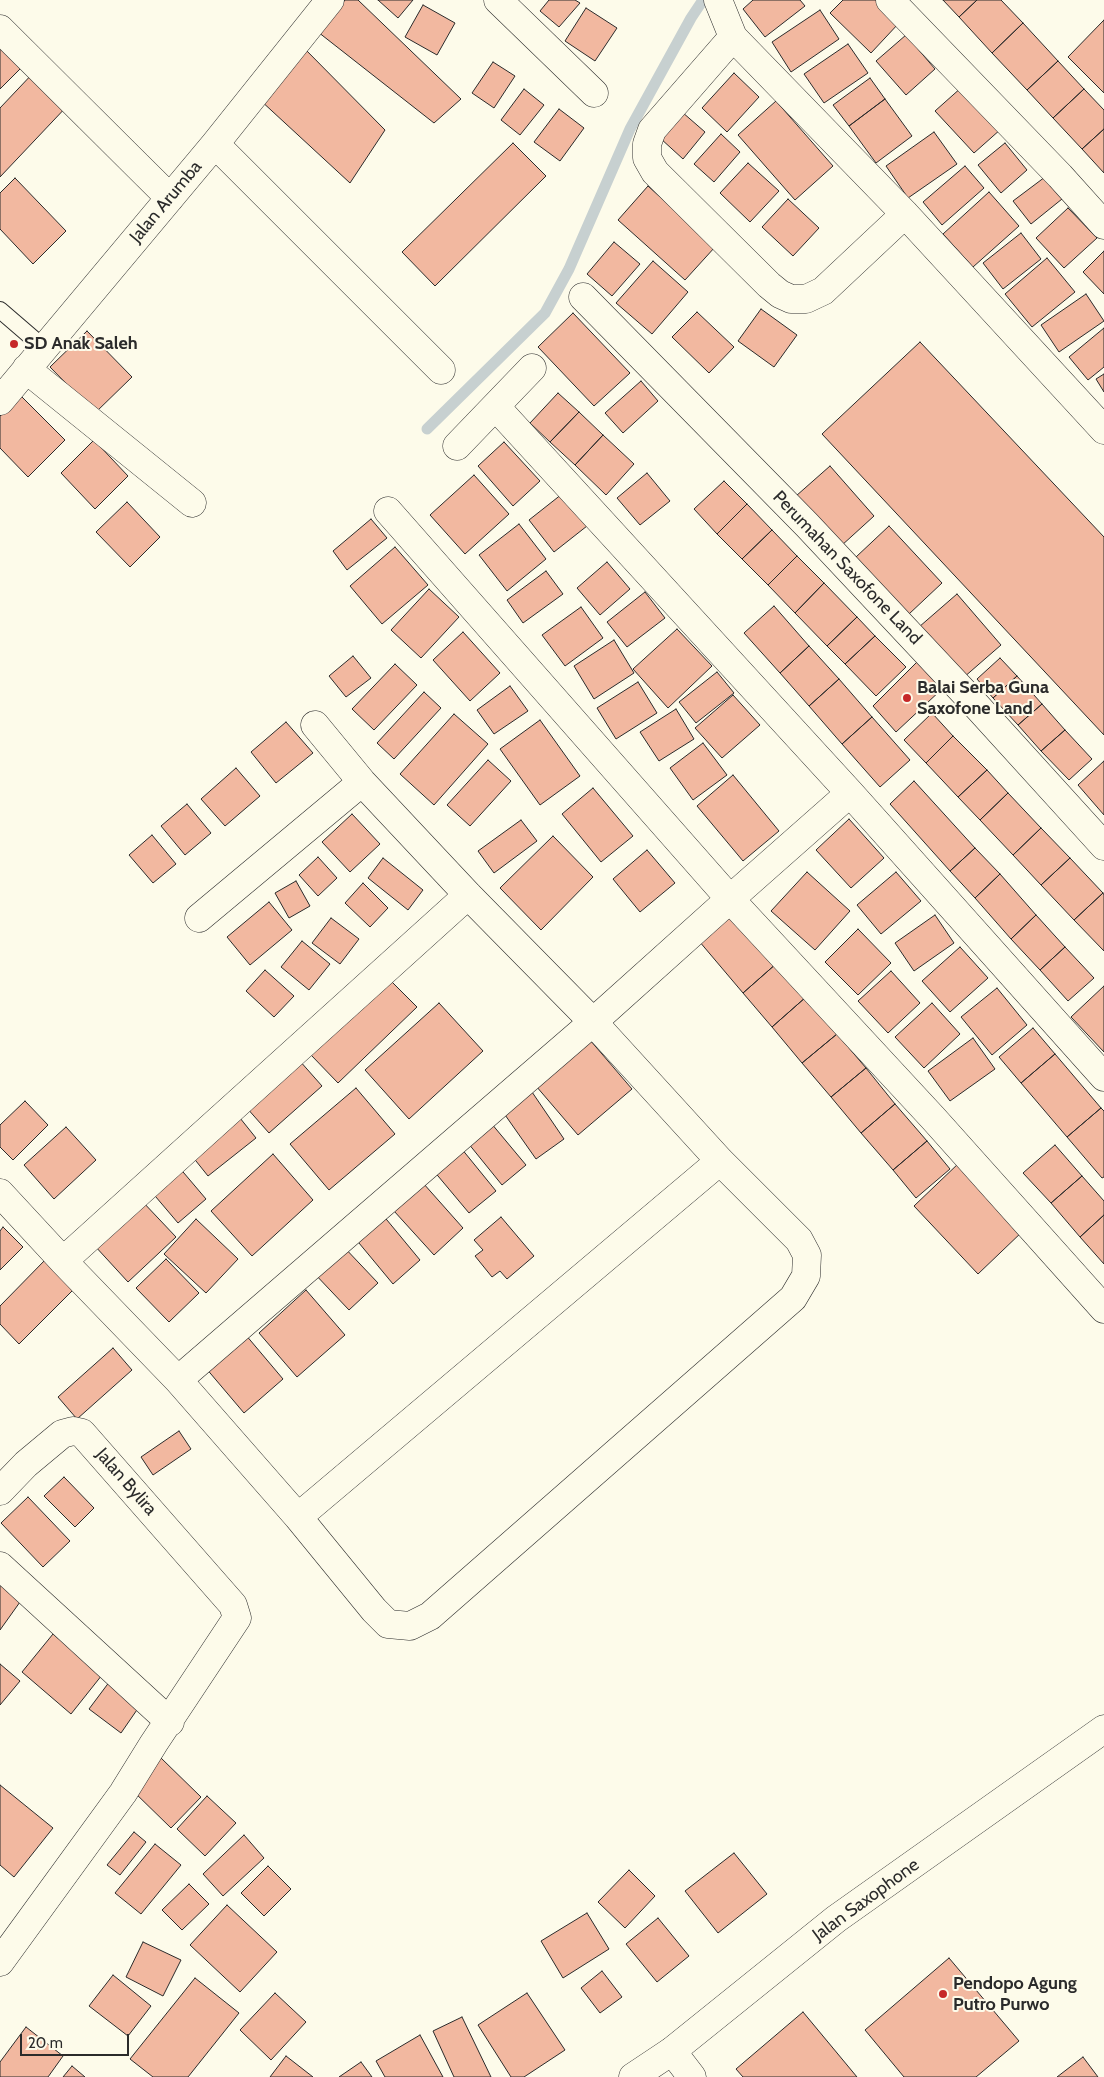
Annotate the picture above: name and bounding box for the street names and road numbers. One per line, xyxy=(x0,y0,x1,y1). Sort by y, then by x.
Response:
street label: Jalan Arumba xyxy=(125,156,207,248)
street label: Perumahan Saxofone Land xyxy=(768,487,926,649)
street label: Jalan Bylira xyxy=(91,1444,161,1520)
street label: Jalan Saxophone xyxy=(809,1854,923,1946)

